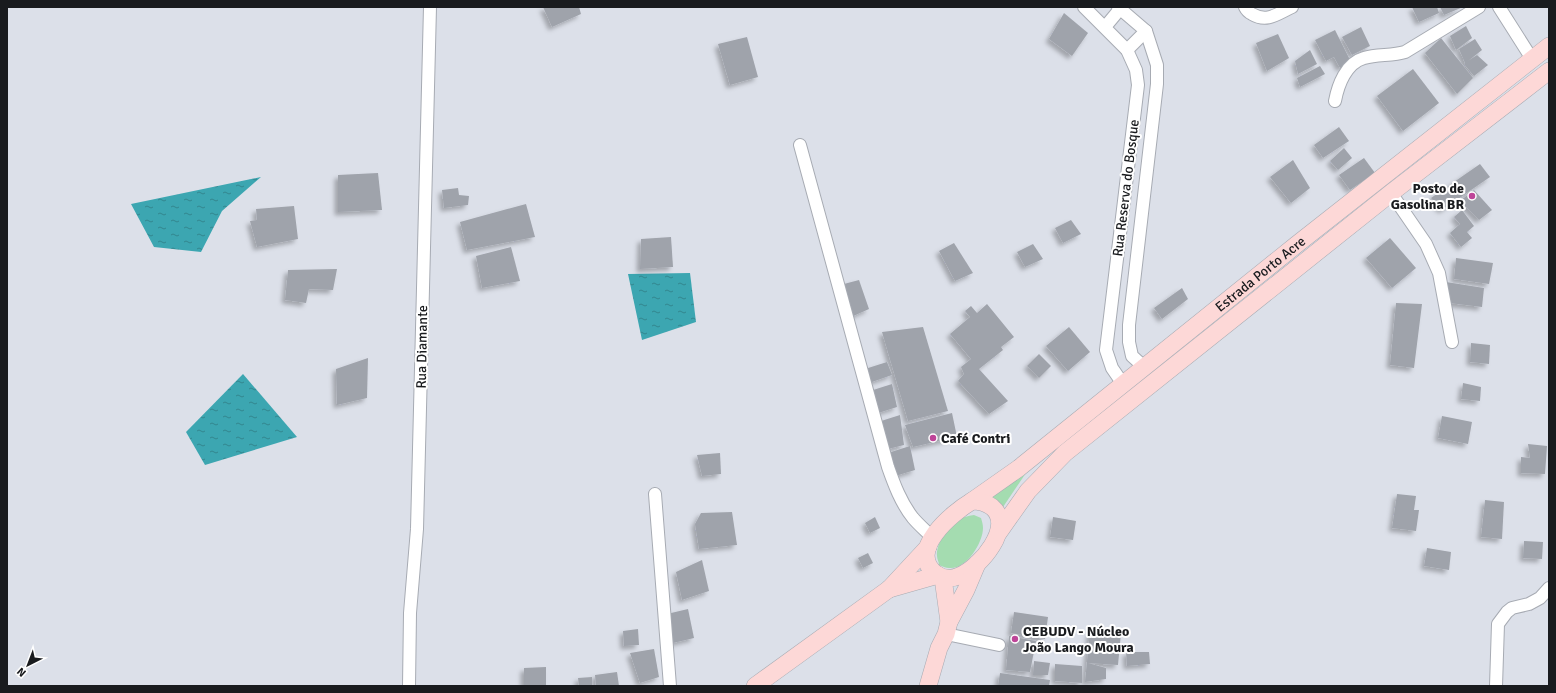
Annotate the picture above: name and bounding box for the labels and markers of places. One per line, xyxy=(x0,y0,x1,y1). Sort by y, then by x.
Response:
place label: Posto de Gasolina BR xyxy=(1391,180,1464,213)
marker: Posto de Gasolina BR xyxy=(1467,191,1477,201)
place label: Café Contri xyxy=(941,430,1010,447)
marker: Café Contri xyxy=(928,433,938,443)
place label: CEBUDV - Núcleo João Lango Moura xyxy=(1023,623,1134,656)
marker: CEBUDV - Núcleo João Lango Moura xyxy=(1010,634,1020,644)

